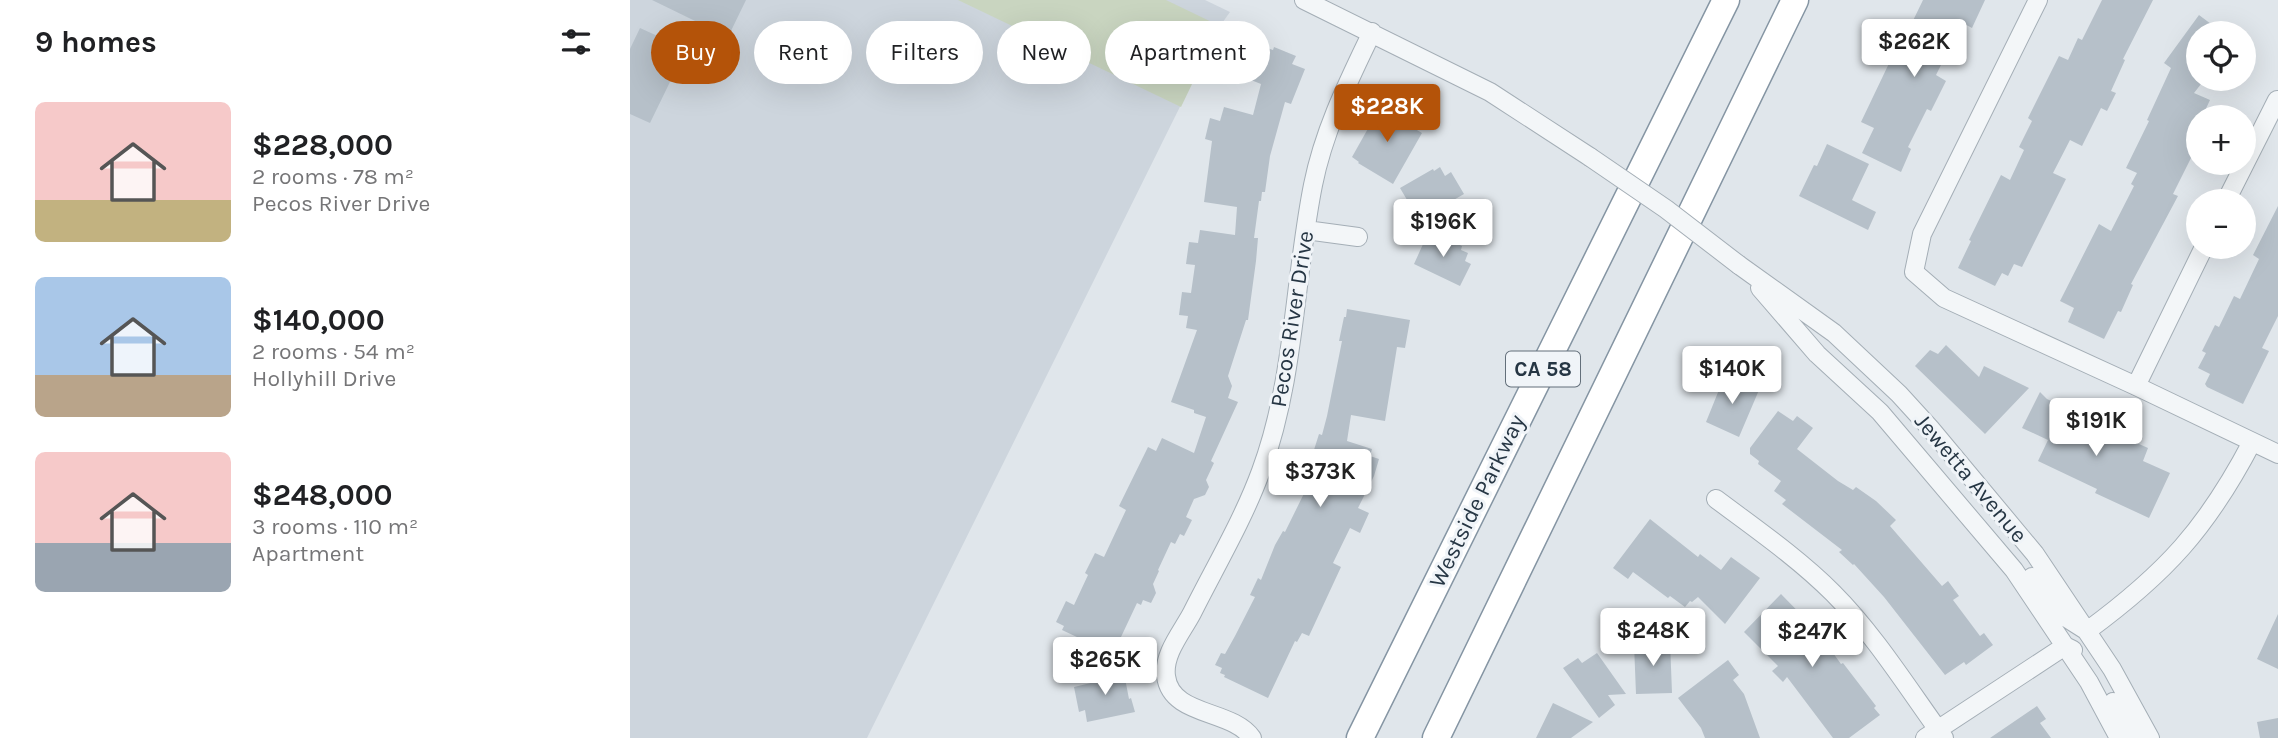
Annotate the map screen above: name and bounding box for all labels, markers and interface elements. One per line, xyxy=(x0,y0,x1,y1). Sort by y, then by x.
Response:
pin: $262K xyxy=(1865,20,1963,79)
chip: Buy xyxy=(651,21,740,84)
chip: Rent xyxy=(754,21,852,84)
chip: Filters xyxy=(866,21,983,84)
chip: New xyxy=(997,21,1091,84)
chip: Apartment xyxy=(1105,21,1270,84)
map controls xyxy=(2186,21,2256,259)
button: locate xyxy=(2186,21,2256,91)
icon: filters xyxy=(557,23,595,61)
text: 9 homes xyxy=(35,24,157,60)
text: $262K xyxy=(1878,28,1950,55)
pin: $228K xyxy=(1338,85,1436,144)
text: $228K xyxy=(1350,93,1424,120)
button: + xyxy=(2186,105,2256,175)
text: $228,000 xyxy=(252,127,393,163)
icon: home xyxy=(91,130,175,214)
text: 2 rooms · 78 m² xyxy=(252,163,414,190)
button: − xyxy=(2186,189,2256,259)
text: Pecos River Drive xyxy=(252,190,430,217)
pin: $196K xyxy=(1394,200,1492,259)
text: $196K xyxy=(1409,208,1477,235)
street label: Pecos River Drive xyxy=(1265,229,1319,409)
text: $140,000 xyxy=(252,302,385,338)
icon: home xyxy=(91,305,175,389)
text: 2 rooms · 54 m² xyxy=(252,338,415,365)
pin: $140K xyxy=(1683,346,1781,406)
road number: CA 58 xyxy=(1506,352,1580,386)
text: $140K xyxy=(1698,355,1766,382)
text: Hollyhill Drive xyxy=(252,365,396,392)
pin: $191K xyxy=(2047,398,2145,458)
text: $191K xyxy=(2065,407,2127,434)
street label: Jewetta Avenue xyxy=(1909,408,2033,548)
street label: Westside Parkway xyxy=(1423,410,1531,592)
pin: $373K xyxy=(1271,449,1369,509)
text: $373K xyxy=(1285,458,1355,485)
text: $248,000 xyxy=(252,477,393,513)
icon: home xyxy=(91,480,175,564)
text: 3 rooms · 110 m² xyxy=(252,513,418,540)
text: Apartment xyxy=(252,540,364,567)
pin: $248K xyxy=(1604,608,1702,668)
pin: $247K xyxy=(1763,610,1861,669)
text: $248K xyxy=(1616,617,1690,644)
text: $247K xyxy=(1777,618,1847,645)
pin: $265K xyxy=(1056,638,1154,697)
text: $265K xyxy=(1069,646,1141,673)

